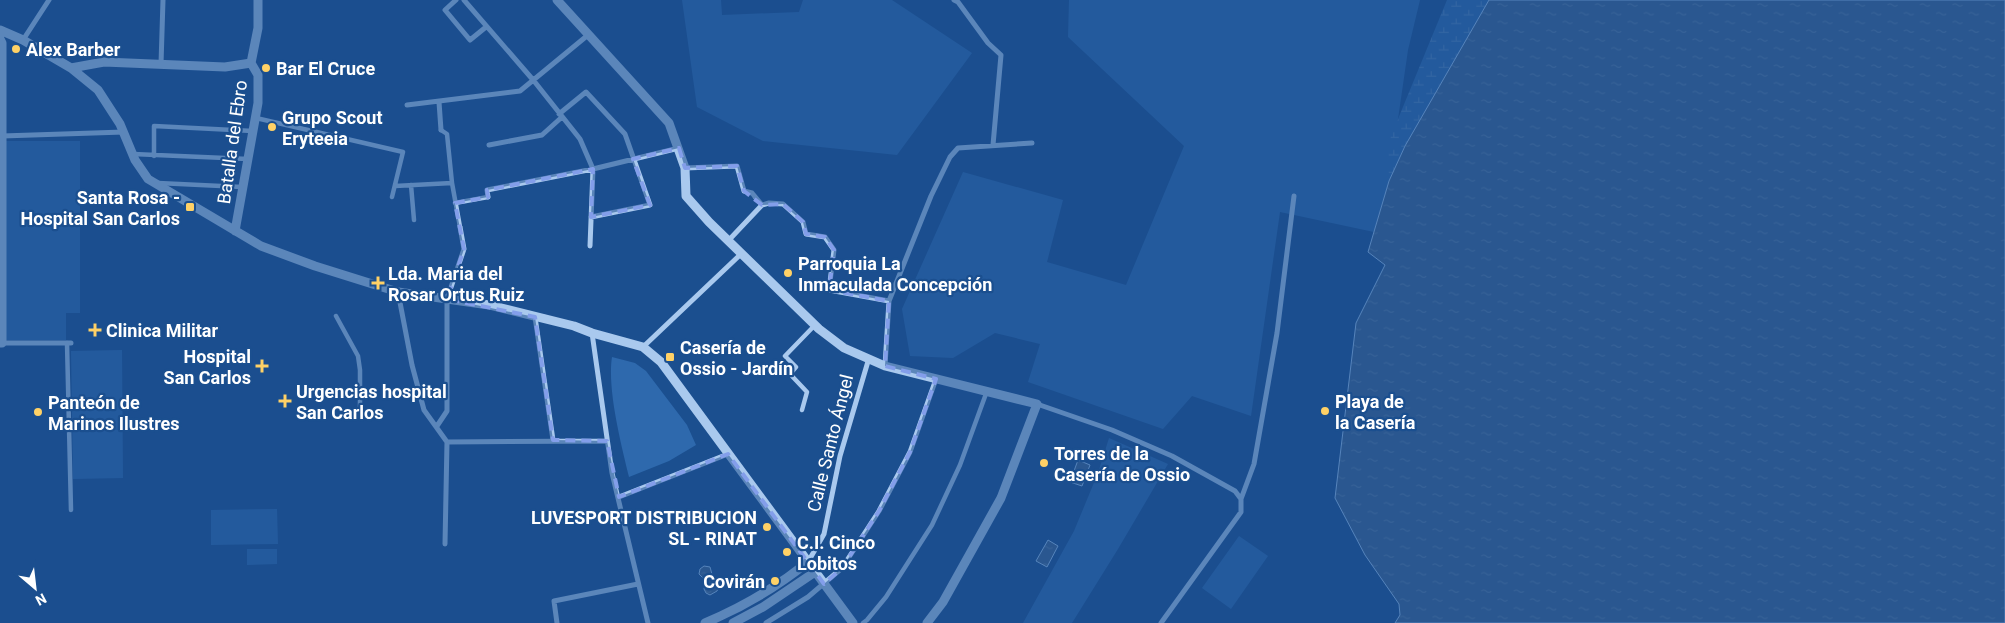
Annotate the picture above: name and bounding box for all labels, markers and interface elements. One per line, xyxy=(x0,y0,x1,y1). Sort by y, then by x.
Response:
place label: Alex Barber xyxy=(26,39,121,60)
marker: Alex Barber xyxy=(10,43,22,55)
place label: Bar El Cruce xyxy=(276,58,375,79)
marker: Bar El Cruce xyxy=(260,62,272,74)
street label: Batalla del Ebro xyxy=(213,79,251,205)
place label: Grupo Scout Eryteeia xyxy=(282,107,383,149)
marker: Grupo Scout Eryteeia xyxy=(266,121,278,133)
place label: Santa Rosa - Hospital San Carlos xyxy=(21,187,180,229)
marker: Santa Rosa - Hospital San Carlos xyxy=(184,201,196,213)
place label: Parroquia La Inmaculada Concepción xyxy=(798,253,992,295)
place label: Lda. Maria del Rosar Ortus Ruiz xyxy=(388,263,525,305)
marker: Parroquia La Inmaculada Concepción xyxy=(782,267,794,279)
marker: Lda. Maria del Rosar Ortus Ruiz xyxy=(372,277,384,289)
place label: Clinica Militar xyxy=(106,320,218,341)
marker: Clinica Militar xyxy=(88,323,102,337)
place label: Casería de Ossio - Jardín xyxy=(680,337,793,379)
place label: Hospital San Carlos xyxy=(164,346,251,388)
marker: Casería de Ossio - Jardín xyxy=(664,351,676,363)
marker: Hospital San Carlos xyxy=(255,359,269,373)
street label: Calle Santo Ángel xyxy=(803,372,857,514)
place label: Urgencias hospital San Carlos xyxy=(296,381,447,423)
place label: Playa de la Casería xyxy=(1335,391,1416,433)
place label: Panteón de Marinos Ilustres xyxy=(48,392,180,434)
marker: Urgencias hospital San Carlos xyxy=(278,394,292,408)
marker: Playa de la Casería xyxy=(1319,405,1331,417)
marker: Panteón de Marinos Ilustres xyxy=(32,406,44,418)
place label: Torres de la Casería de Ossio xyxy=(1054,443,1190,485)
marker: Torres de la Casería de Ossio xyxy=(1038,457,1050,469)
place label: LUVESPORT DISTRIBUCION SL - RINAT xyxy=(531,507,757,549)
marker: LUVESPORT DISTRIBUCION SL - RINAT xyxy=(761,521,773,533)
place label: C.I. Cinco Lobitos xyxy=(797,532,875,574)
marker: C.I. Cinco Lobitos xyxy=(781,546,793,558)
north arrow xyxy=(10,563,60,613)
place label: Covirán xyxy=(703,571,765,592)
marker: Covirán xyxy=(769,575,781,587)
text: N xyxy=(33,590,49,609)

